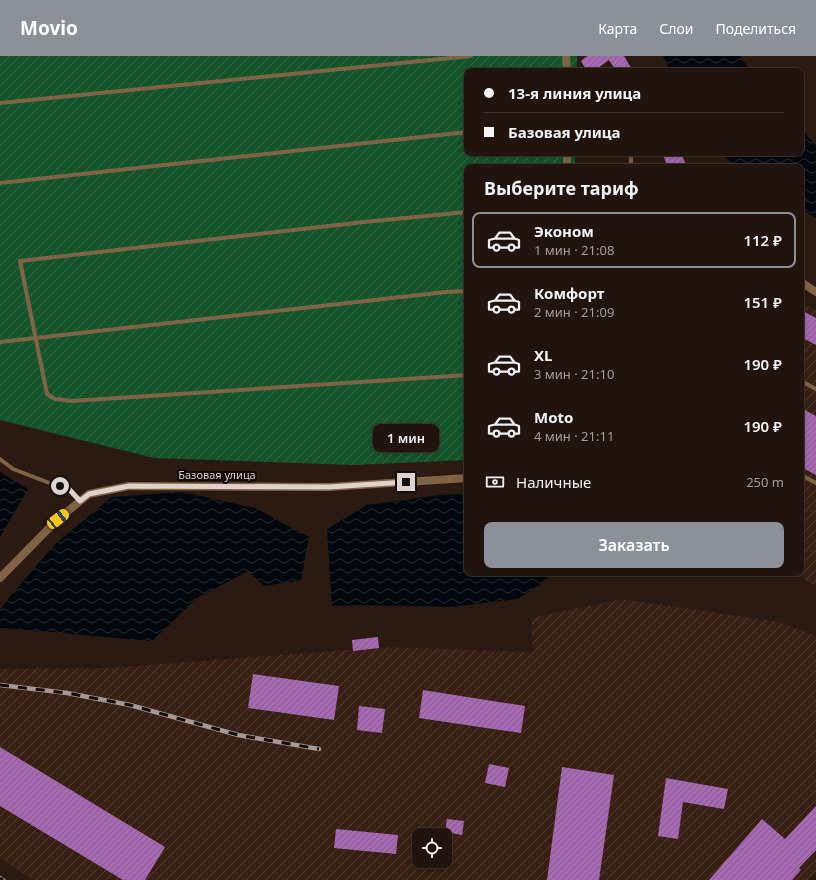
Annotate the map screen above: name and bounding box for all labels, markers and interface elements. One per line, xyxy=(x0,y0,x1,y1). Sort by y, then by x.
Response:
text: Movio xyxy=(20,15,78,41)
text: Карта xyxy=(598,19,637,38)
text: Слои xyxy=(659,19,693,38)
text: Поделиться xyxy=(715,19,796,38)
text: 13-я линия улица xyxy=(508,83,641,103)
text: Базовая улица xyxy=(508,122,621,142)
text: Выберите тариф xyxy=(484,176,639,200)
text: Эконом xyxy=(534,221,594,241)
icon: car xyxy=(486,222,522,258)
text: 112 ₽ xyxy=(743,230,782,250)
text: 1 мин · 21:08 xyxy=(534,241,614,259)
text: Комфорт xyxy=(534,283,604,303)
icon: car xyxy=(486,284,522,320)
text: 151 ₽ xyxy=(743,292,782,312)
text: 2 мин · 21:09 xyxy=(534,303,614,321)
text: XL xyxy=(534,345,552,365)
icon: car xyxy=(486,346,522,382)
text: 190 ₽ xyxy=(743,354,782,374)
text: 3 мин · 21:10 xyxy=(534,365,614,383)
text: Moto xyxy=(534,407,573,427)
icon: car xyxy=(486,408,522,444)
text: 190 ₽ xyxy=(743,416,782,436)
callout: 1 мин xyxy=(373,424,439,452)
text: 4 мин · 21:11 xyxy=(534,427,614,445)
text: 1 мин xyxy=(387,429,425,447)
street label: Базовая улица xyxy=(178,467,256,482)
icon: cash xyxy=(484,471,506,493)
text: Наличные xyxy=(516,472,591,492)
route end xyxy=(397,473,415,491)
text: 250 m xyxy=(746,473,784,491)
route start xyxy=(51,477,69,495)
car xyxy=(45,507,71,531)
button: Заказать xyxy=(484,522,784,568)
map controls xyxy=(412,828,452,868)
button: locate xyxy=(412,828,452,868)

